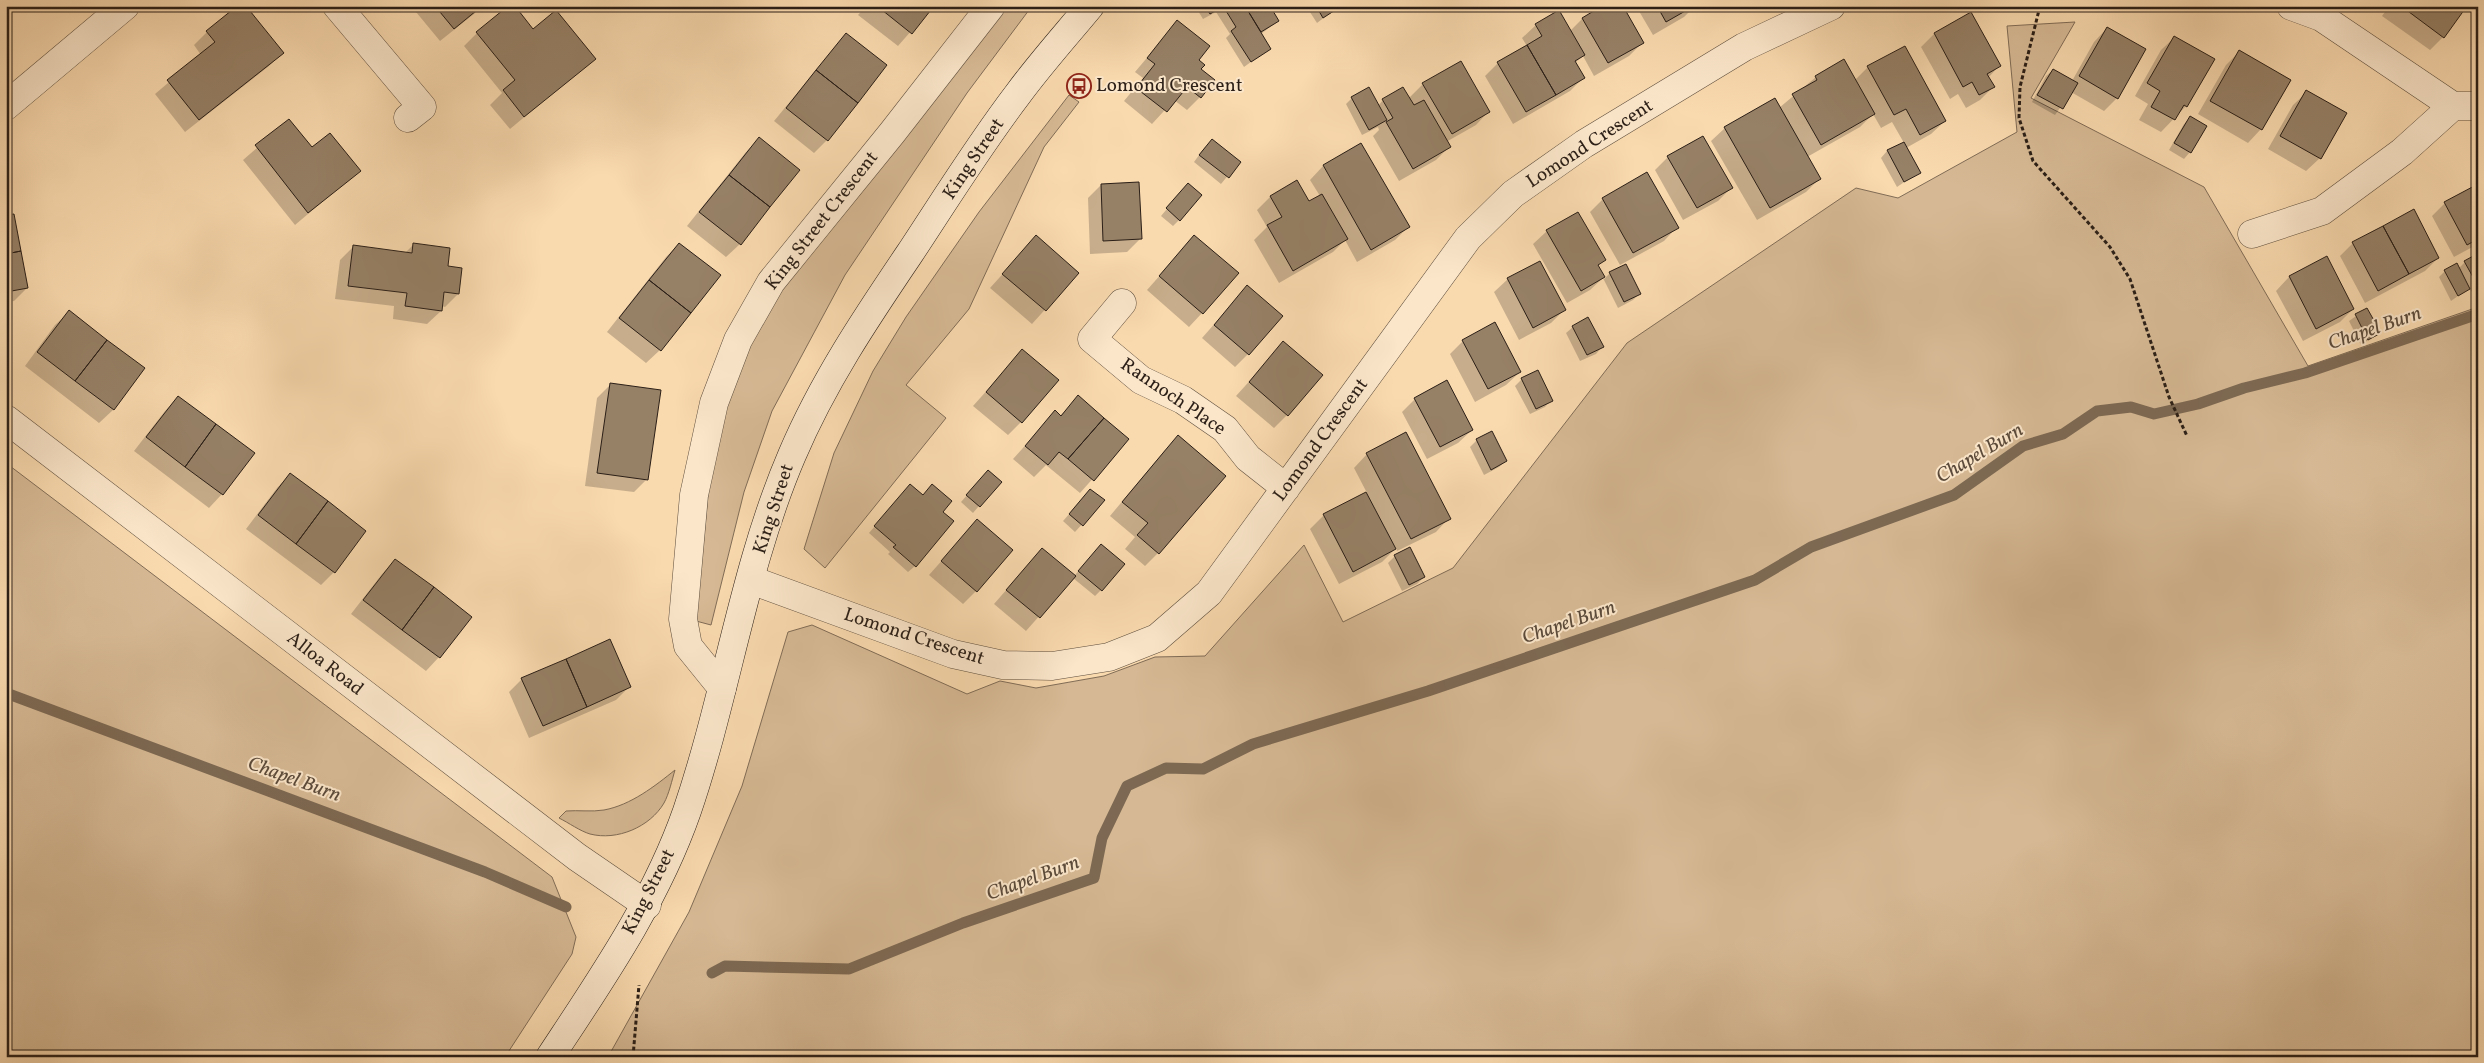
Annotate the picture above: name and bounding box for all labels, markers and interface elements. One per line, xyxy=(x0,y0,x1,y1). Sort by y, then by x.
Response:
bus stop icon: Lomond Crescent xyxy=(1066,73,1092,99)
place label: Lomond Crescent xyxy=(1096,73,1243,99)
street label: Lomond Crescent xyxy=(1521,93,1659,195)
street label: King Street xyxy=(937,113,1011,205)
street label: King Street Crescent xyxy=(759,146,885,296)
water label: Chapel Burn xyxy=(2324,300,2426,358)
street label: Rannoch Place xyxy=(1115,352,1231,442)
street label: Lomond Crescent xyxy=(1267,373,1375,507)
water label: Chapel Burn xyxy=(1931,417,2029,491)
street label: King Street xyxy=(747,460,801,557)
water label: Chapel Burn xyxy=(1518,594,1620,652)
street label: Lomond Crescent xyxy=(840,602,988,672)
street label: Alloa Road xyxy=(281,626,369,702)
water label: Chapel Burn xyxy=(243,750,345,810)
street label: King Street xyxy=(616,844,682,939)
water label: Chapel Burn xyxy=(982,849,1084,909)

